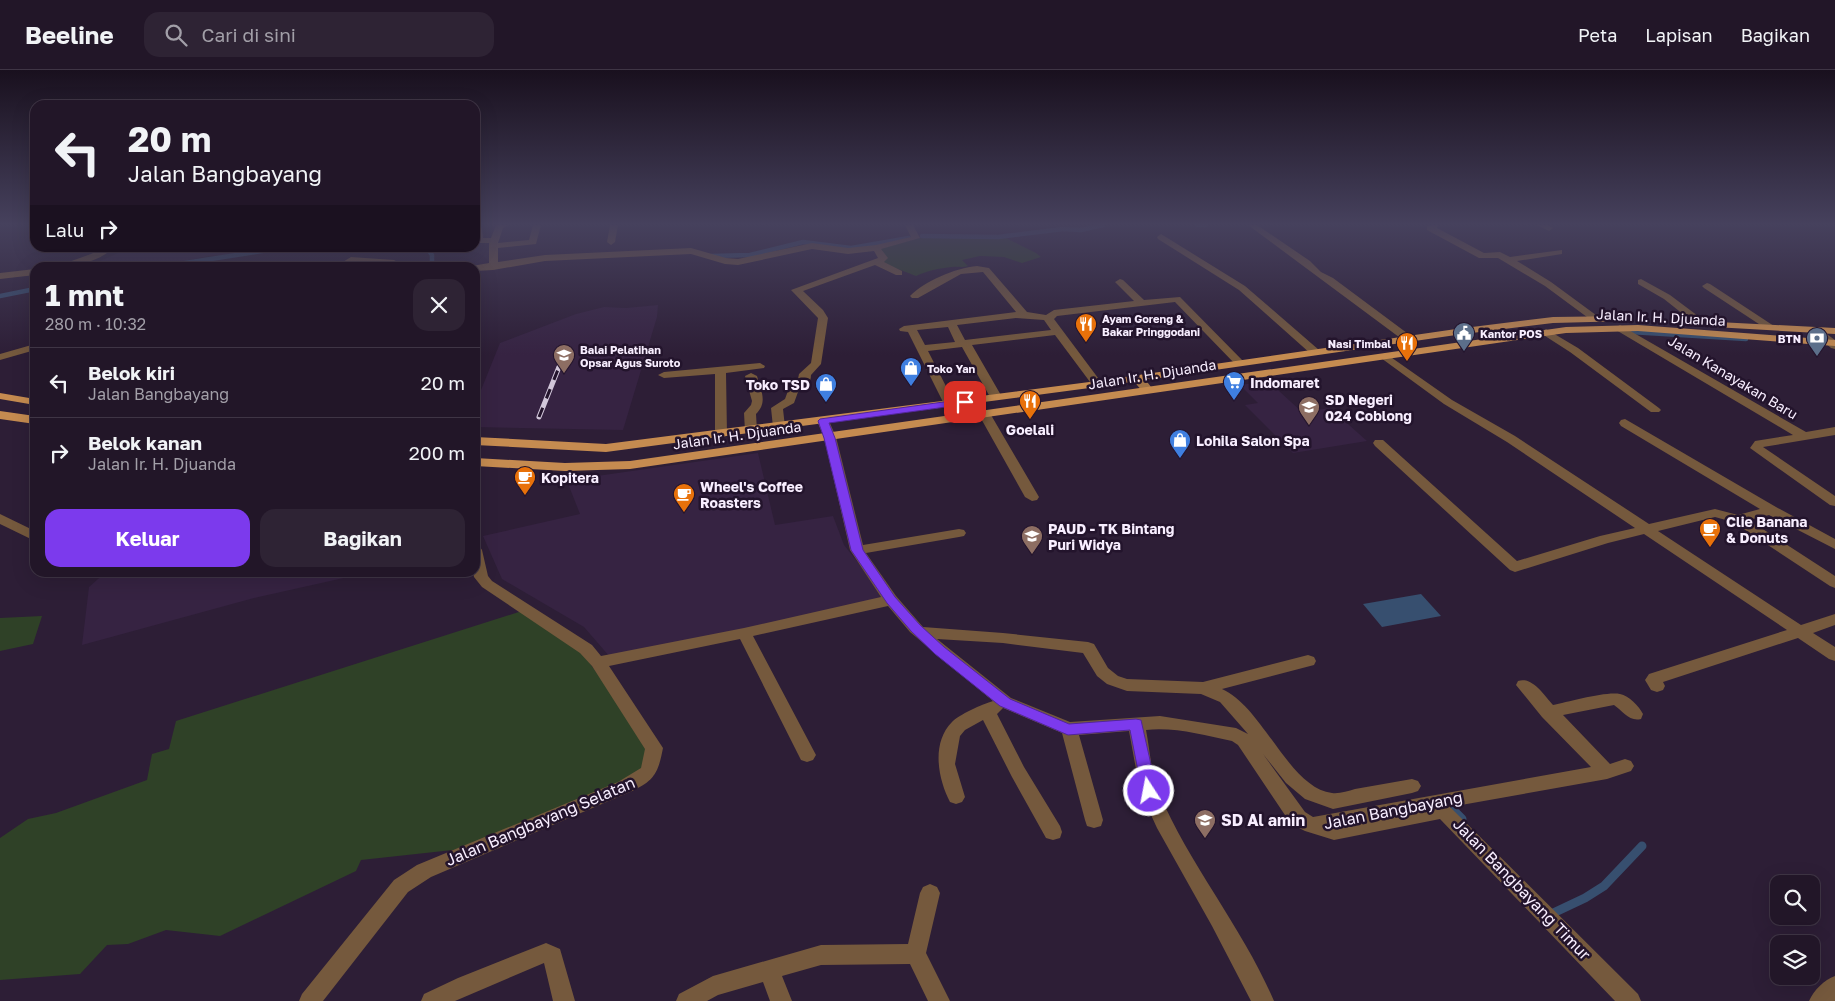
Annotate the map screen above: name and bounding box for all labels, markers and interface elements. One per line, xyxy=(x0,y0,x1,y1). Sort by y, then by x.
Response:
search box xyxy=(144,12,494,57)
text: Beeline xyxy=(25,20,114,49)
icon: search xyxy=(162,21,190,49)
text: Cari di sini xyxy=(202,23,296,46)
text: Peta xyxy=(1578,24,1617,46)
text: Lapisan xyxy=(1645,24,1713,46)
text: Bagikan xyxy=(1741,24,1810,46)
text: 20 m xyxy=(128,118,211,160)
icon: left xyxy=(45,120,110,185)
text: Jalan Bangbayang xyxy=(128,160,322,187)
icon: right xyxy=(94,215,122,243)
text: Lalu xyxy=(45,218,84,241)
text: 1 mnt xyxy=(45,277,124,313)
button: close xyxy=(413,279,465,331)
street label: Jalan Ir. H. Djuanda xyxy=(1596,305,1726,329)
restaurant icon: Ayam Goreng & Bakar Pringgodani xyxy=(1074,312,1098,343)
place label: Ayam Goreng & Bakar Pringgodani xyxy=(1102,312,1200,338)
text: 280 m · 10:32 xyxy=(45,314,146,334)
public building icon: Kantor POS xyxy=(1452,321,1476,352)
bank icon: BTN xyxy=(1805,326,1829,357)
place label: Kantor POS xyxy=(1480,327,1542,340)
restaurant icon: Nasi Timbal xyxy=(1395,331,1419,362)
street label: Jalan Kanayakan Baru xyxy=(1665,332,1801,422)
place label: BTN xyxy=(1778,332,1801,345)
place label: Nasi Timbal xyxy=(1328,337,1391,350)
school or university icon: Balai Pelatihan Opsar Agus Suroto xyxy=(552,343,576,374)
place label: Balai Pelatihan Opsar Agus Suroto xyxy=(580,343,681,369)
street label: Jalan Ir. H. Djuanda xyxy=(1087,355,1217,393)
shop icon: Toko Yan xyxy=(899,356,923,387)
text: Belok kiri xyxy=(88,361,175,384)
place label: Toko Yan xyxy=(927,362,976,375)
icon: left xyxy=(45,369,73,397)
supermarket icon: Indomaret xyxy=(1222,370,1246,401)
text: 20 m xyxy=(421,371,465,394)
shop icon: Toko TSD xyxy=(814,372,838,403)
place label: Indomaret xyxy=(1250,374,1320,391)
place label: Toko TSD xyxy=(746,376,810,393)
pin xyxy=(944,381,986,423)
text: Jalan Bangbayang xyxy=(88,384,229,404)
icon: arrive xyxy=(951,388,979,416)
restaurant icon: Goelali xyxy=(1018,389,1042,420)
place label: SD Negeri 024 Coblong xyxy=(1325,391,1412,424)
school or university icon: SD Negeri 024 Coblong xyxy=(1297,395,1321,426)
street label: Jalan Ir. H. Djuanda xyxy=(672,418,802,452)
place label: Goelali xyxy=(1006,421,1054,438)
shop icon: Lohila Salon Spa xyxy=(1168,428,1192,459)
text: Belok kanan xyxy=(88,431,202,454)
place label: Lohila Salon Spa xyxy=(1196,432,1310,449)
icon: right xyxy=(45,439,73,467)
text: 200 m xyxy=(409,441,465,464)
text: Jalan Ir. H. Djuanda xyxy=(88,454,236,474)
cafe icon: Kopitera xyxy=(513,465,537,496)
place label: Kopitera xyxy=(541,469,599,486)
place label: Wheel's Coffee Roasters xyxy=(700,478,803,511)
cafe icon: Wheel's Coffee Roasters xyxy=(672,482,696,513)
button: Keluar xyxy=(45,509,250,567)
button: Bagikan xyxy=(260,509,465,567)
place label: Clie Banana & Donuts xyxy=(1726,513,1807,546)
cafe icon: Clie Banana & Donuts xyxy=(1698,517,1722,548)
place label: PAUD - TK Bintang Puri Widya xyxy=(1048,520,1174,553)
school or university icon: PAUD - TK Bintang Puri Widya xyxy=(1020,524,1044,555)
position arrow xyxy=(1122,764,1174,816)
street label: Jalan Bangbayang Selatan xyxy=(442,772,638,870)
street label: Jalan Bangbayang xyxy=(1322,787,1464,833)
school or university icon: SD Al amin xyxy=(1193,808,1217,839)
place label: SD Al amin xyxy=(1221,810,1305,830)
street label: Jalan Bangbayang Timur xyxy=(1449,814,1595,964)
map controls xyxy=(1770,875,1820,985)
button: search xyxy=(1770,875,1820,925)
button: layers xyxy=(1770,935,1820,985)

